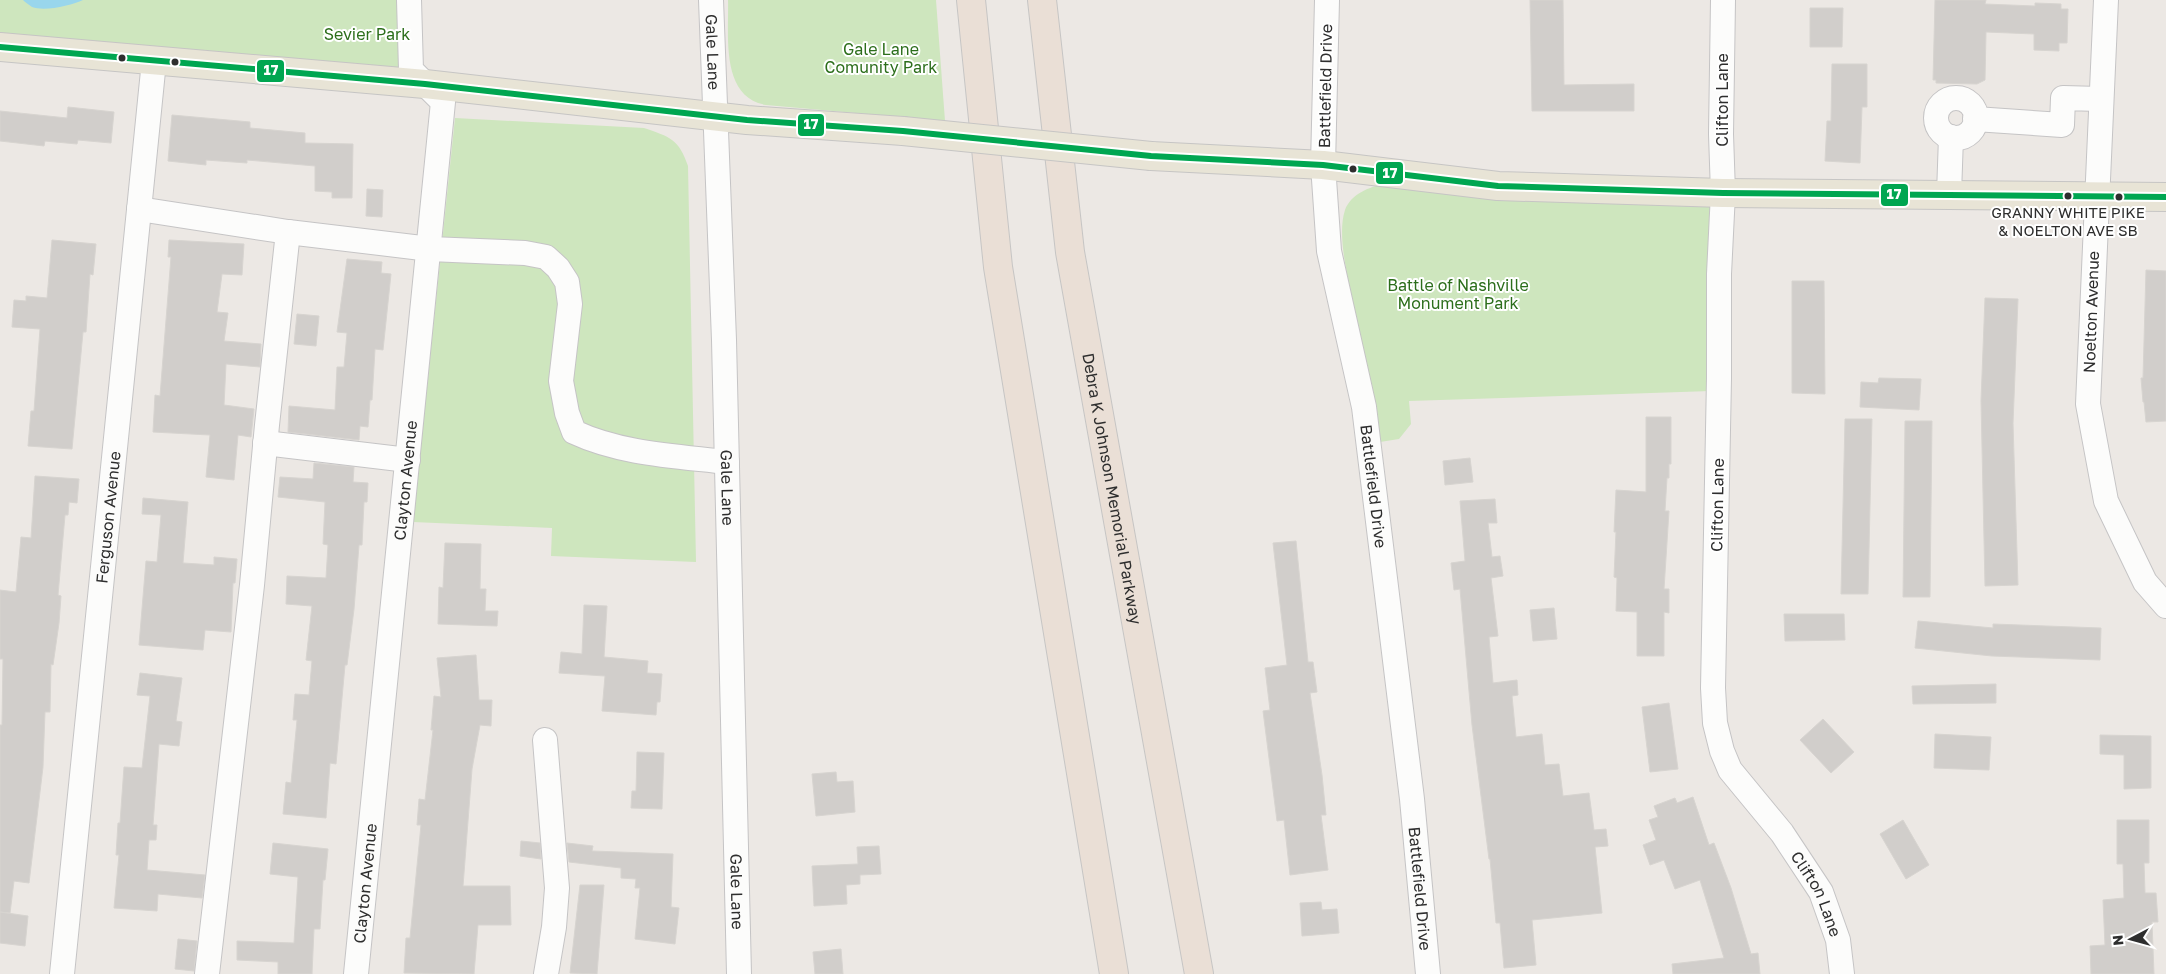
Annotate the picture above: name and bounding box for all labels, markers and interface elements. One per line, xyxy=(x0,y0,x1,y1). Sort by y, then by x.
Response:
street label: Gale Lane xyxy=(702,14,724,90)
park label: Sevier Park xyxy=(324,24,410,44)
street label: Battlefield Drive xyxy=(1314,24,1336,148)
park label: Gale Lane Comunity Park xyxy=(825,39,937,77)
unlabelled marker xyxy=(117,53,127,63)
street label: Clifton Lane xyxy=(1712,53,1732,147)
unlabelled marker xyxy=(170,57,180,67)
line badge: 17 xyxy=(256,59,285,83)
text: 17 xyxy=(264,61,279,78)
line badge: 17 xyxy=(797,113,825,137)
text: 17 xyxy=(804,115,819,132)
line badge: 17 xyxy=(1375,161,1404,185)
unlabelled marker xyxy=(1348,164,1358,174)
text: 17 xyxy=(1383,164,1398,181)
line badge: 17 xyxy=(1880,183,1909,207)
text: 17 xyxy=(1887,185,1902,202)
marker: GRANNY WHITE PIKE & NOELTON AVE SB xyxy=(2063,191,2073,201)
unlabelled marker xyxy=(2114,192,2124,202)
place label: GRANNY WHITE PIKE & NOELTON AVE SB xyxy=(1991,203,2145,239)
street label: Noelton Avenue xyxy=(2079,251,2103,373)
park label: Battle of Nashville Monument Park xyxy=(1387,275,1529,313)
street label: Debra K Johnson Memorial Parkway xyxy=(1078,351,1146,626)
street label: Clayton Avenue xyxy=(389,419,421,541)
street label: Battlefield Drive xyxy=(1356,423,1391,549)
street label: Gale Lane xyxy=(717,449,738,526)
street label: Ferguson Avenue xyxy=(91,450,125,584)
street label: Clifton Lane xyxy=(1706,458,1728,552)
street label: Clayton Avenue xyxy=(349,822,381,944)
street label: Battlefield Drive xyxy=(1405,826,1436,951)
street label: Clifton Lane xyxy=(1787,847,1846,939)
street label: Gale Lane xyxy=(726,853,748,930)
north arrow xyxy=(2106,914,2156,964)
text: N xyxy=(2109,934,2127,947)

